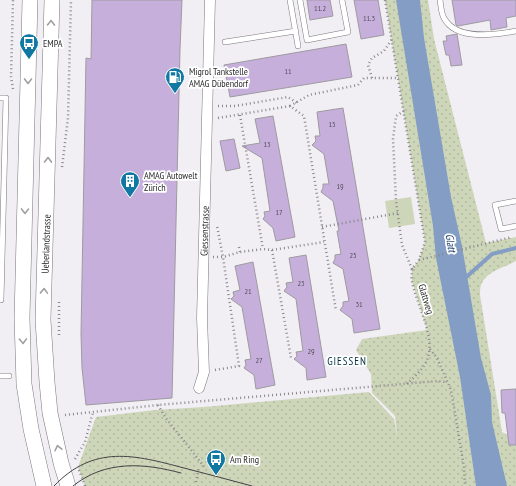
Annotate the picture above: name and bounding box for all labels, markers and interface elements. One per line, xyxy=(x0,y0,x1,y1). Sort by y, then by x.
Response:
house number: 11.2 xyxy=(314,3,327,13)
house number: 11.3 xyxy=(363,13,376,23)
one-way arrow xyxy=(47,20,56,26)
bus stop icon: EMPA xyxy=(18,32,40,60)
place label: EMPA xyxy=(43,37,63,50)
place label: Migrol Tankstelle AMAG Dübendorf xyxy=(189,65,248,90)
fuel station icon: Migrol Tankstelle AMAG Dübendorf xyxy=(164,66,186,94)
house number: 11 xyxy=(284,66,292,76)
one-way arrow xyxy=(24,78,32,84)
house number: 15 xyxy=(328,119,336,129)
house number: 13 xyxy=(263,139,271,149)
one-way arrow xyxy=(44,157,53,163)
place label: AMAG Autowelt Zürich xyxy=(144,169,198,194)
building icon: AMAG Autowelt Zürich xyxy=(119,170,141,198)
house number: 19 xyxy=(336,181,344,191)
street label: Giessenstrasse xyxy=(197,205,211,256)
house number: 17 xyxy=(275,207,283,217)
one-way arrow xyxy=(21,208,29,214)
street label: Ueberlandstrasse xyxy=(38,214,54,274)
water label: Glatt xyxy=(443,233,460,255)
house number: 25 xyxy=(349,250,357,260)
house number: 23 xyxy=(297,278,305,288)
street label: Glattweg xyxy=(415,282,437,316)
house number: 21 xyxy=(244,286,252,296)
one-way arrow xyxy=(40,288,49,294)
house number: 31 xyxy=(355,299,363,309)
one-way arrow xyxy=(19,338,27,344)
house number: 29 xyxy=(307,346,315,356)
district label: GIESSEN xyxy=(327,354,367,368)
house number: 27 xyxy=(255,355,263,365)
one-way arrow xyxy=(54,445,62,452)
bus stop icon: Am Ring xyxy=(205,448,227,476)
place label: Am Ring xyxy=(230,453,259,466)

